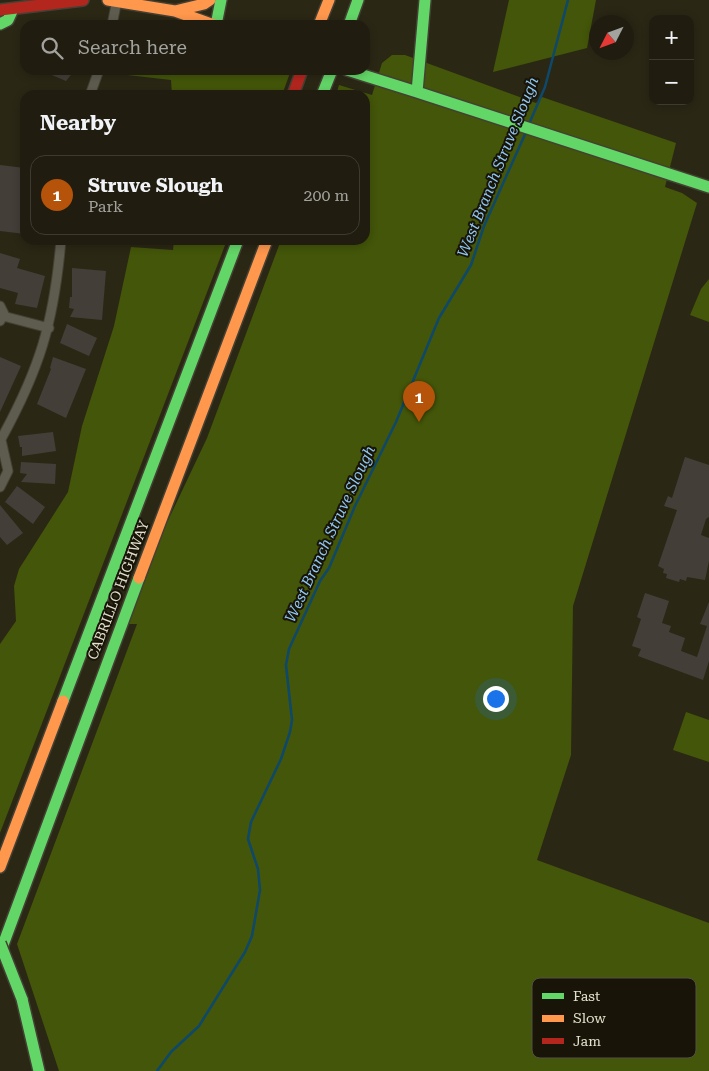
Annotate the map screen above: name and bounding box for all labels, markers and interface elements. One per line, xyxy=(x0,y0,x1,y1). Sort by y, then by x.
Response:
north arrow xyxy=(589,15,634,60)
map controls xyxy=(649,15,694,105)
button: + xyxy=(649,15,694,60)
search box xyxy=(20,20,370,75)
icon: search xyxy=(38,34,66,62)
text: Search here xyxy=(78,36,187,59)
button: − xyxy=(649,60,694,105)
water label: West Branch Struve Slough xyxy=(454,74,542,260)
text: Nearby xyxy=(40,111,116,135)
text: Struve Slough xyxy=(88,174,223,197)
text: 1 xyxy=(53,186,61,205)
text: 200 m xyxy=(303,186,349,205)
text: Park xyxy=(88,197,123,216)
pin: 1 xyxy=(403,381,435,422)
water label: West Branch Struve Slough xyxy=(281,443,379,625)
street label: CABRILLO HIGHWAY xyxy=(84,518,152,662)
your location xyxy=(483,686,509,712)
legend xyxy=(532,978,696,1058)
text: Fast xyxy=(573,988,600,1004)
text: Slow xyxy=(573,1010,606,1026)
text: Jam xyxy=(573,1033,601,1049)

